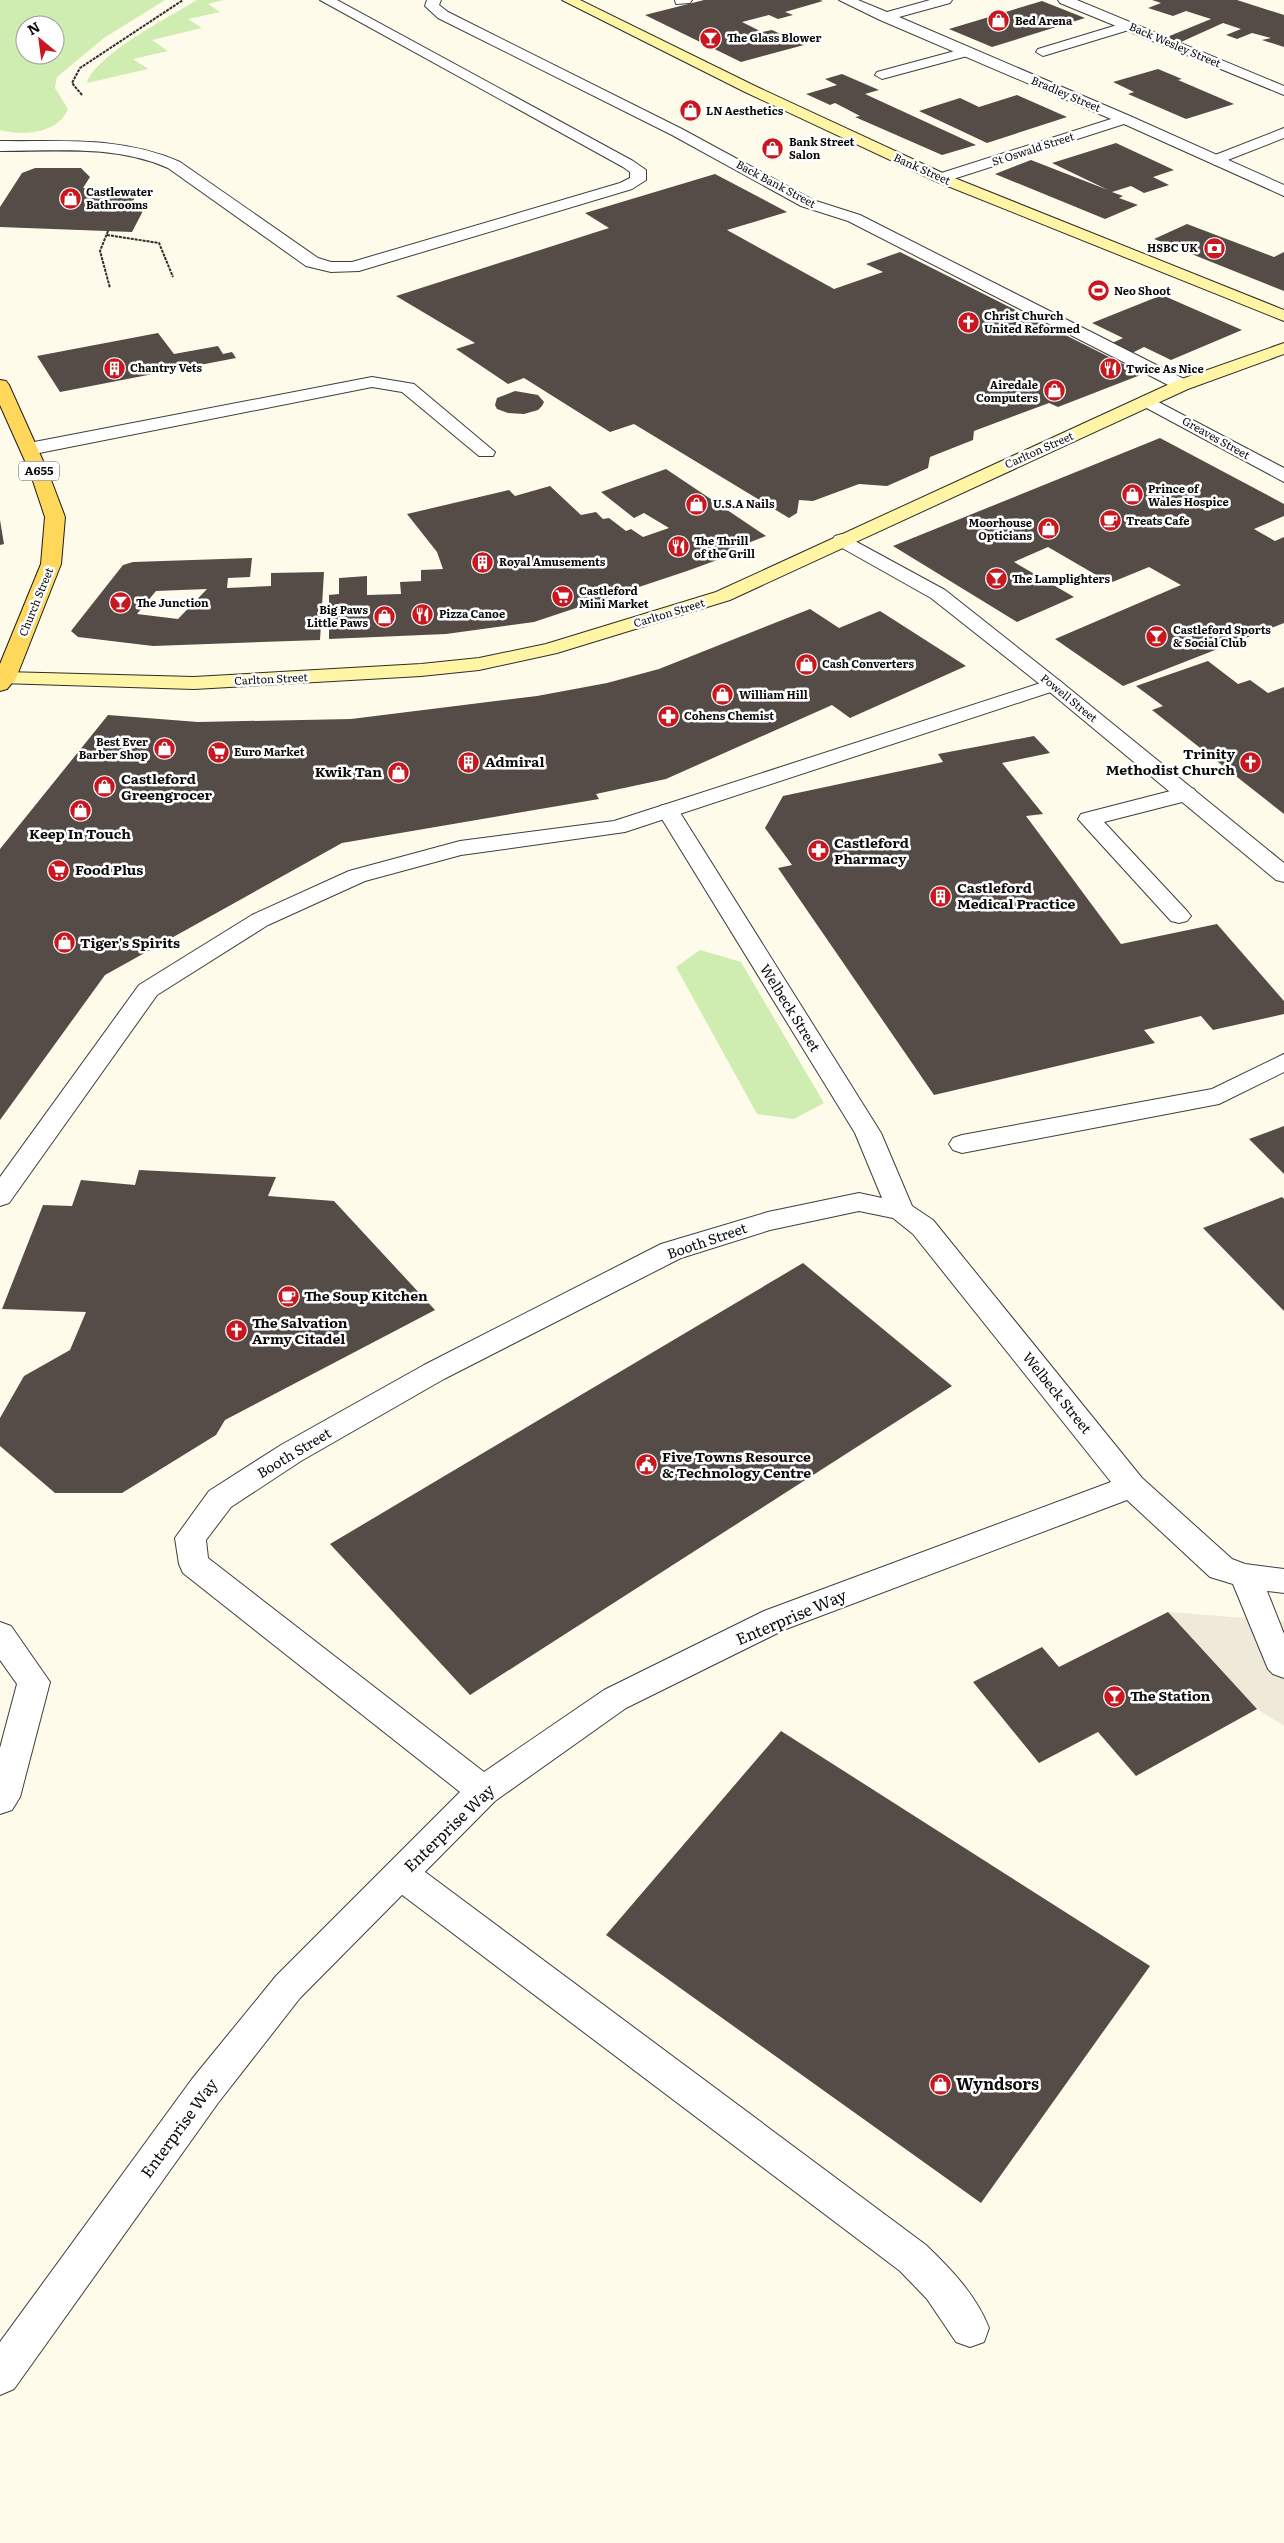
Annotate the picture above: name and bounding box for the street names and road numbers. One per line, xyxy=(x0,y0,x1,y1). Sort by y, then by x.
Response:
street label: Back Wesley Street xyxy=(1127,18,1224,71)
street label: Bradley Street xyxy=(1029,71,1104,115)
street label: St Oswald Street xyxy=(989,127,1076,169)
street label: Bank Street xyxy=(891,148,954,188)
street label: Back Bank Street xyxy=(734,155,820,211)
street label: Greaves Street xyxy=(1180,412,1254,463)
street label: Carlton Street xyxy=(1002,427,1076,471)
road number: A655 xyxy=(19,462,59,481)
street label: Church Street xyxy=(14,564,56,638)
street label: Carlton Street xyxy=(631,593,707,630)
street label: Carlton Street xyxy=(234,668,309,688)
street label: Powell Street xyxy=(1038,669,1102,725)
street label: Welbeck Street xyxy=(756,960,826,1055)
street label: Booth Street xyxy=(664,1217,750,1263)
street label: Welbeck Street xyxy=(1019,1347,1097,1438)
street label: Booth Street xyxy=(253,1422,335,1482)
street label: Enterprise Way xyxy=(732,1582,850,1650)
street label: Enterprise Way xyxy=(398,1777,500,1877)
street label: Enterprise Way xyxy=(134,2072,223,2182)

